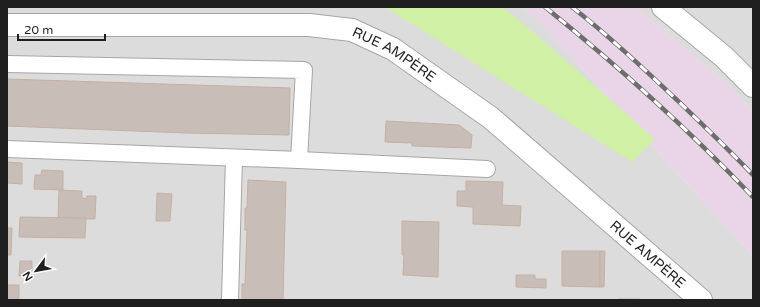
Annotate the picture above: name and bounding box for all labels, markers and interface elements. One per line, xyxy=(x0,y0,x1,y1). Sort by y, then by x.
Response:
scale bar xyxy=(18,16,105,42)
text: 20 m xyxy=(24,23,53,37)
street label: RUE AMPÈRE xyxy=(350,23,439,85)
street label: RUE AMPÈRE xyxy=(607,217,689,291)
north arrow xyxy=(16,251,56,291)
text: N xyxy=(20,269,36,283)

